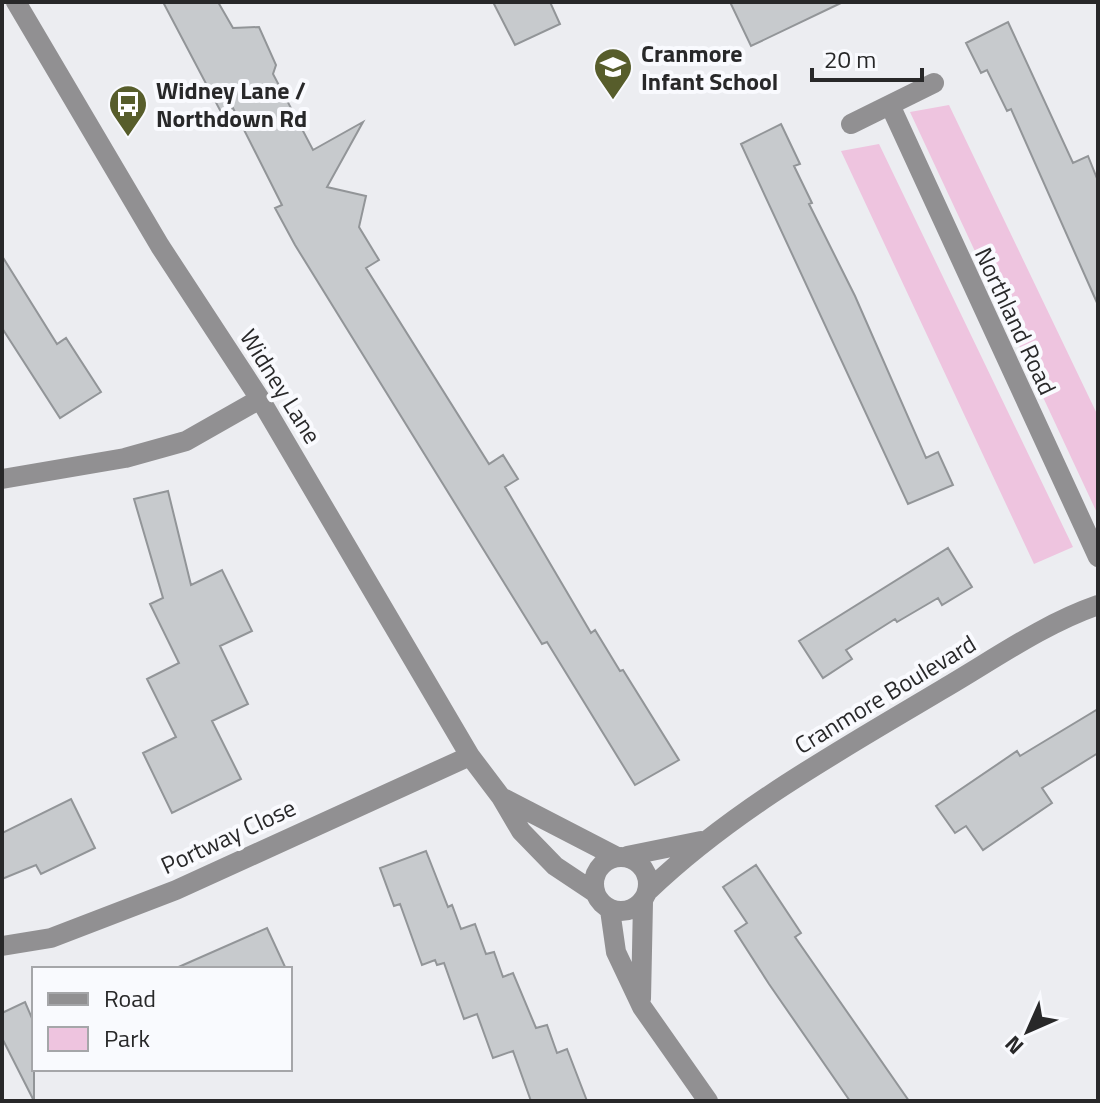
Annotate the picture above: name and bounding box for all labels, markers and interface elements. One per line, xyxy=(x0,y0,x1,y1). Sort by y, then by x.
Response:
scale bar xyxy=(812,32,922,82)
place label: Cranmore Infant School xyxy=(641,35,778,99)
text: 20 m xyxy=(824,41,876,77)
school or university icon: Cranmore Infant School xyxy=(592,46,634,101)
place label: Widney Lane / Northdown Rd xyxy=(156,72,307,136)
bus stop icon: Widney Lane / Northdown Rd xyxy=(107,83,149,138)
street label: Northland Road xyxy=(966,241,1066,401)
street label: Widney Lane xyxy=(231,322,331,450)
street label: Cranmore Boulevard xyxy=(787,625,983,763)
street label: Portway Close xyxy=(155,789,301,883)
legend xyxy=(32,967,292,1071)
text: Road xyxy=(104,980,156,1016)
north arrow xyxy=(988,991,1068,1071)
text: Park xyxy=(104,1020,150,1056)
text: N xyxy=(996,1028,1031,1063)

